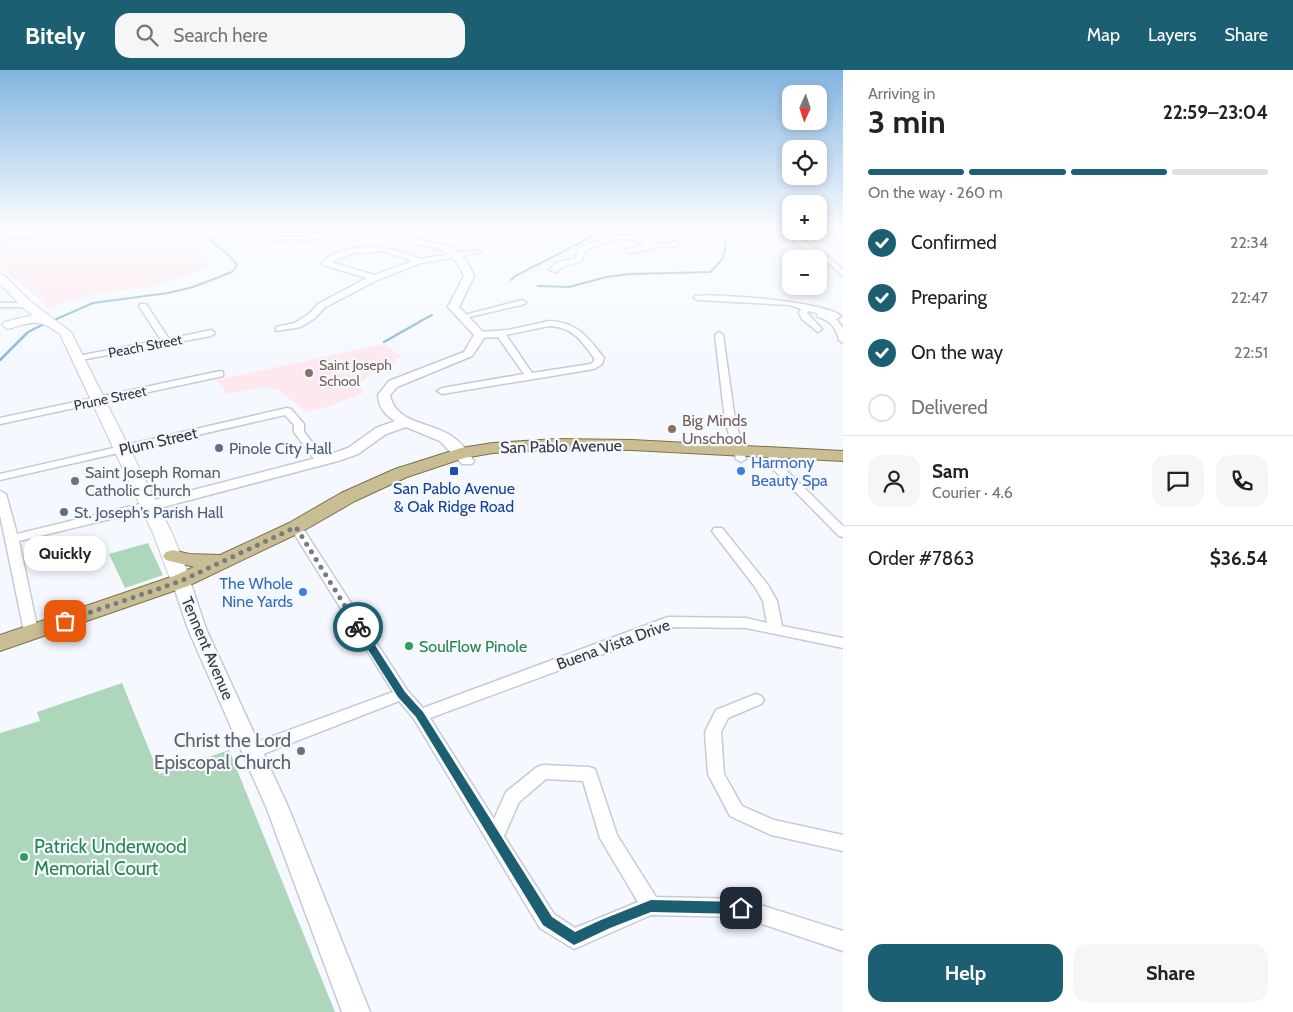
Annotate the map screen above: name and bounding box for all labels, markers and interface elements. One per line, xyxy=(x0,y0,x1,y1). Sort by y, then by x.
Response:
search box xyxy=(115,13,465,58)
text: Bitely xyxy=(25,21,85,50)
icon: search xyxy=(133,21,161,49)
text: Search here xyxy=(173,24,268,47)
text: Map xyxy=(1087,24,1120,46)
text: Layers xyxy=(1148,24,1197,46)
text: Share xyxy=(1225,24,1268,46)
text: Arriving in xyxy=(868,84,935,103)
north arrow xyxy=(782,85,828,130)
map controls xyxy=(782,85,827,295)
text: 22:59–23:04 xyxy=(1163,101,1268,124)
text: 3 min xyxy=(868,102,946,141)
button: locate xyxy=(782,140,827,185)
text: On the way · 260 m xyxy=(868,183,1003,202)
button: + xyxy=(782,195,827,240)
icon: check xyxy=(868,229,896,257)
text: Confirmed xyxy=(911,231,997,254)
text: 22:34 xyxy=(1230,233,1268,252)
button: − xyxy=(782,250,827,295)
icon: check xyxy=(868,284,896,312)
text: Preparing xyxy=(911,286,987,309)
text: 22:47 xyxy=(1231,288,1268,307)
street label: Peach Street xyxy=(107,330,184,362)
icon: check xyxy=(868,339,896,367)
text: On the way xyxy=(911,341,1003,364)
text: 22:51 xyxy=(1234,343,1268,362)
place label: Saint Joseph School xyxy=(319,356,392,390)
marker: Saint Joseph School xyxy=(303,367,315,379)
street label: Prune Street xyxy=(72,381,148,414)
text: Delivered xyxy=(911,396,988,419)
place label: Big Minds Unschool xyxy=(682,411,747,448)
street label: Plum Street xyxy=(117,423,200,460)
marker: Big Minds Unschool xyxy=(666,423,678,435)
street label: San Pablo Avenue xyxy=(500,436,622,457)
place label: Pinole City Hall xyxy=(229,439,332,458)
marker: Pinole City Hall xyxy=(213,442,225,454)
place label: Harmony Beauty Spa xyxy=(751,453,828,490)
button: person xyxy=(868,455,920,507)
button: chat xyxy=(1152,455,1204,507)
button: phone xyxy=(1216,455,1268,507)
text: Sam xyxy=(932,460,969,483)
place label: Saint Joseph Roman Catholic Church xyxy=(85,463,221,500)
marker: San Pablo Avenue & Oak Ridge Road xyxy=(448,465,460,477)
marker: Harmony Beauty Spa xyxy=(735,465,747,477)
marker: Saint Joseph Roman Catholic Church xyxy=(69,475,81,487)
place label: San Pablo Avenue & Oak Ridge Road xyxy=(393,479,515,516)
text: Courier · 4.6 xyxy=(932,483,1013,502)
place label: St. Joseph's Parish Hall xyxy=(74,503,224,522)
marker: St. Joseph's Parish Hall xyxy=(58,506,70,518)
callout: Quickly xyxy=(24,536,106,571)
text: Quickly xyxy=(39,544,91,563)
text: Order #7863 xyxy=(868,547,974,570)
text: $36.54 xyxy=(1210,547,1268,570)
place label: The Whole Nine Yards xyxy=(220,574,293,611)
marker: The Whole Nine Yards xyxy=(297,586,309,598)
street label: Tennent Avenue xyxy=(177,594,238,703)
pin xyxy=(44,600,86,642)
courier xyxy=(333,602,383,652)
icon: bag xyxy=(51,607,79,635)
icon: bike xyxy=(344,613,372,641)
street label: Buena Vista Drive xyxy=(554,615,672,674)
place label: SoulFlow Pinole xyxy=(419,637,527,656)
marker: SoulFlow Pinole xyxy=(403,640,415,652)
place label: Christ the Lord Episcopal Church xyxy=(154,729,291,774)
marker: Christ the Lord Episcopal Church xyxy=(295,745,307,757)
place label: Patrick Underwood Memorial Court xyxy=(34,835,187,880)
marker: Patrick Underwood Memorial Court xyxy=(18,851,30,863)
pin xyxy=(720,887,762,929)
icon: home xyxy=(727,894,755,922)
button: Help xyxy=(868,944,1063,1002)
button: Share xyxy=(1073,944,1268,1002)

